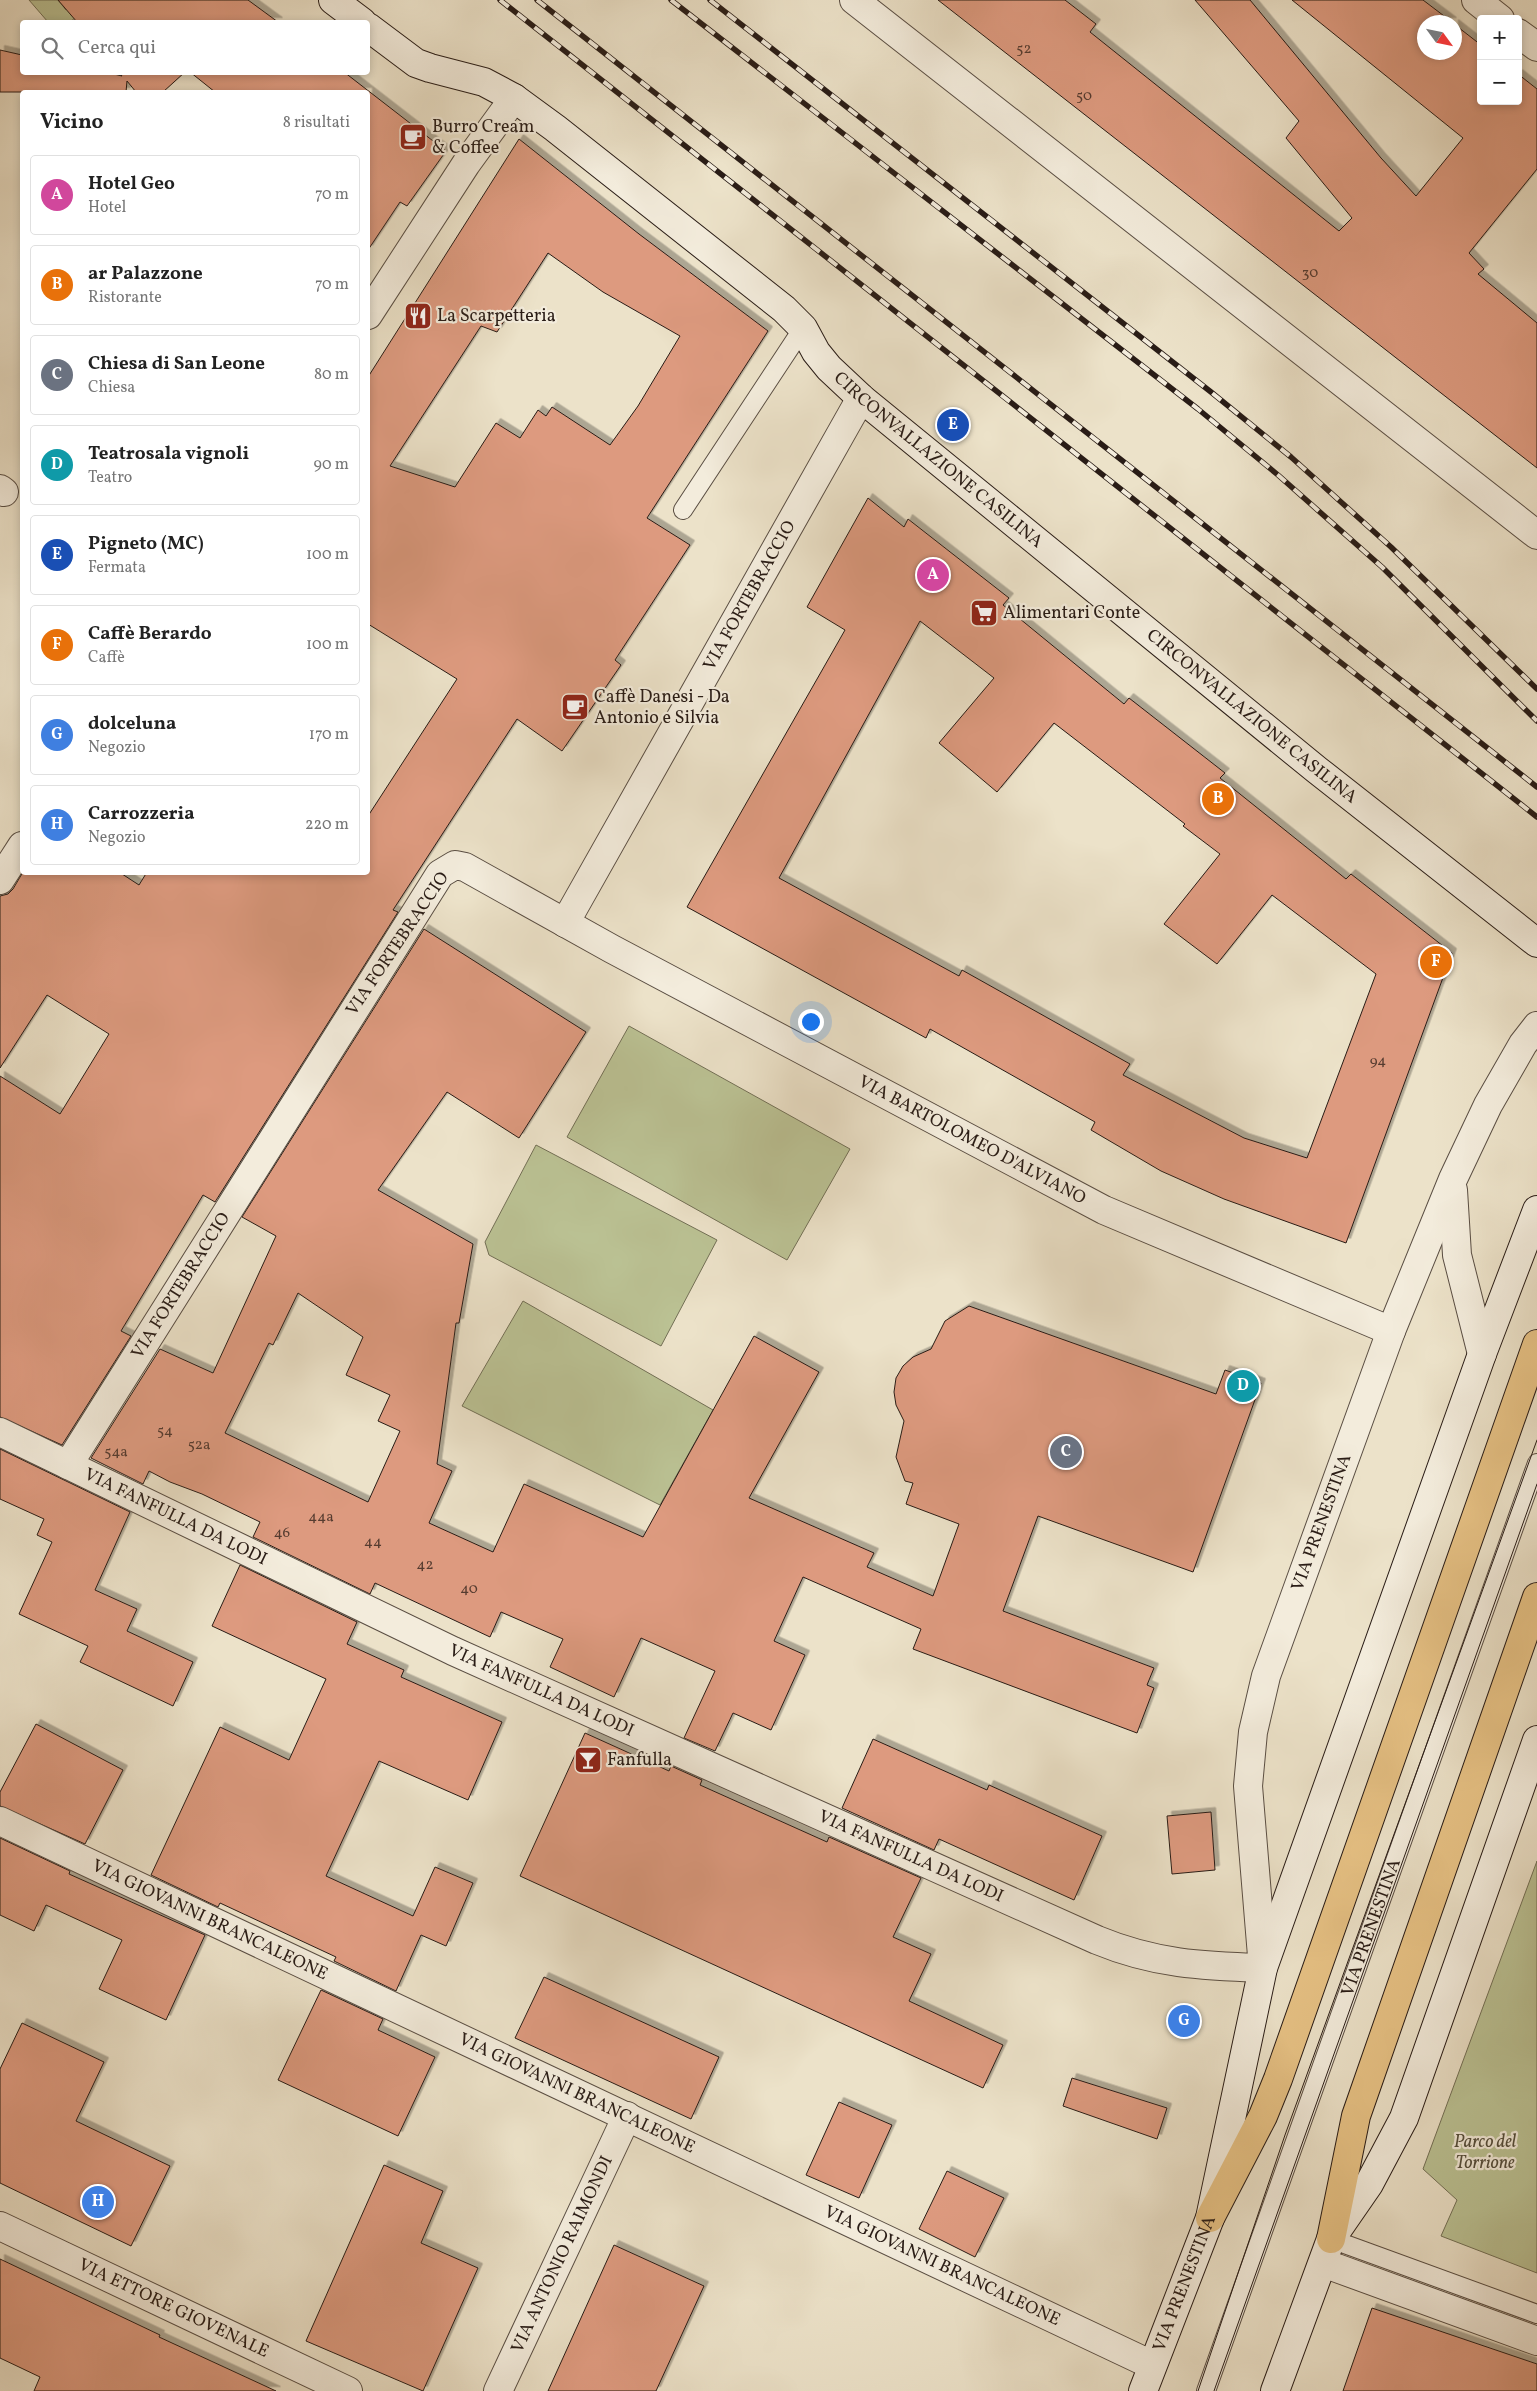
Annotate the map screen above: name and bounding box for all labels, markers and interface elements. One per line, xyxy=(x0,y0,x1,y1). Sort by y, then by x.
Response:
north arrow xyxy=(1417,15,1462,60)
map controls xyxy=(1477,15,1522,105)
button: + xyxy=(1477,15,1522,60)
search box xyxy=(20,20,370,75)
icon: search xyxy=(38,34,66,62)
text: Cerca qui xyxy=(78,35,156,61)
house number: 52 xyxy=(1016,39,1032,60)
button: − xyxy=(1477,60,1522,105)
house number: 50 xyxy=(1076,86,1092,107)
text: Vicino xyxy=(40,108,104,137)
text: 8 risultati xyxy=(283,112,350,134)
place label: Burro Cream & Coffee xyxy=(432,115,534,161)
cafe icon: Burro Cream & Coffee xyxy=(398,122,428,152)
text: Hotel Geo xyxy=(88,171,175,197)
text: A xyxy=(51,184,63,206)
text: 70 m xyxy=(315,184,349,206)
text: Hotel xyxy=(88,197,126,219)
text: ar Palazzone xyxy=(88,261,203,287)
house number: 30 xyxy=(1302,263,1318,284)
text: B xyxy=(52,274,62,296)
text: 70 m xyxy=(315,274,349,296)
text: Ristorante xyxy=(88,287,162,309)
restaurant icon: La Scarpetteria xyxy=(403,301,433,331)
place label: La Scarpetteria xyxy=(437,304,556,329)
text: Chiesa di San Leone xyxy=(88,351,265,377)
text: C xyxy=(52,364,62,386)
text: 80 m xyxy=(314,364,349,386)
street label: CIRCONVALLAZIONE CASILINA xyxy=(831,367,1047,553)
text: Chiesa xyxy=(88,377,135,399)
pin: E xyxy=(937,406,969,444)
text: Teatrosala vignoli xyxy=(88,441,249,467)
text: D xyxy=(51,454,63,476)
text: 90 m xyxy=(313,454,349,476)
text: Teatro xyxy=(88,467,132,489)
street label: VIA FORTEBRACCIO xyxy=(697,516,802,675)
text: Pigneto (MC) xyxy=(88,531,204,557)
text: E xyxy=(52,544,62,566)
text: 100 m xyxy=(306,544,349,566)
pin: A xyxy=(917,556,949,594)
text: Fermata xyxy=(88,557,146,579)
supermarket icon: Alimentari Conte xyxy=(969,598,999,628)
place label: Alimentari Conte xyxy=(1003,601,1140,626)
text: Caffè Berardo xyxy=(88,621,212,647)
street label: CIRCONVALLAZIONE CASILINA xyxy=(1141,623,1363,810)
text: F xyxy=(52,634,62,656)
text: 100 m xyxy=(306,634,349,656)
text: Caffè xyxy=(88,647,125,669)
place label: Caffè Danesi - Da Antonio e Silvia xyxy=(594,685,730,731)
cafe icon: Caffè Danesi - Da Antonio e Silvia xyxy=(560,692,590,722)
text: dolceluna xyxy=(88,711,176,737)
text: G xyxy=(51,724,63,746)
text: 170 m xyxy=(309,724,349,746)
text: Negozio xyxy=(88,737,146,759)
pin: B xyxy=(1202,780,1234,818)
text: Carrozzeria xyxy=(88,801,195,827)
text: H xyxy=(51,814,63,836)
text: 220 m xyxy=(305,814,349,836)
text: Negozio xyxy=(88,827,146,849)
street label: VIA FORTEBRACCIO xyxy=(340,867,456,1021)
pin: F xyxy=(1420,943,1452,981)
your location xyxy=(798,1009,824,1035)
house number: 94 xyxy=(1370,1051,1386,1072)
street label: VIA BARTOLOMEO D'ALVIANO xyxy=(854,1069,1090,1211)
street label: VIA FORTEBRACCIO xyxy=(125,1207,236,1364)
pin: D xyxy=(1227,1367,1259,1405)
house number: 54 xyxy=(157,1421,173,1442)
pin: C xyxy=(1050,1433,1082,1471)
house number: 52a xyxy=(188,1435,210,1456)
house number: 54a xyxy=(104,1442,128,1463)
street label: VIA PRENESTINA xyxy=(1285,1450,1358,1595)
street label: VIA FANFULLA DA LODI xyxy=(80,1462,271,1572)
house number: 44a xyxy=(308,1507,334,1528)
house number: 46 xyxy=(274,1523,290,1544)
house number: 44 xyxy=(364,1532,382,1553)
house number: 42 xyxy=(416,1555,434,1576)
house number: 40 xyxy=(460,1579,478,1600)
street label: VIA FANFULLA DA LODI xyxy=(445,1638,638,1743)
bar icon: Fanfulla xyxy=(573,1745,603,1775)
place label: Fanfulla xyxy=(607,1748,672,1773)
street label: VIA FANFULLA DA LODI xyxy=(814,1804,1008,1909)
street label: VIA GIOVANNI BRANCALEONE xyxy=(87,1854,332,1987)
street label: VIA PRENESTINA xyxy=(1335,1855,1407,2000)
pin: G xyxy=(1168,2002,1200,2040)
street label: VIA GIOVANNI BRANCALEONE xyxy=(455,2027,699,2160)
park label: Parco del Torrione xyxy=(1454,2130,1517,2176)
street label: VIA ANTONIO RAIMONDI xyxy=(505,2152,619,2357)
pin: H xyxy=(82,2183,114,2221)
street label: VIA GIOVANNI BRANCALEONE xyxy=(820,2199,1065,2333)
street label: VIA PRENESTINA xyxy=(1147,2212,1222,2355)
street label: VIA ETTORE GIOVENALE xyxy=(74,2252,273,2364)

